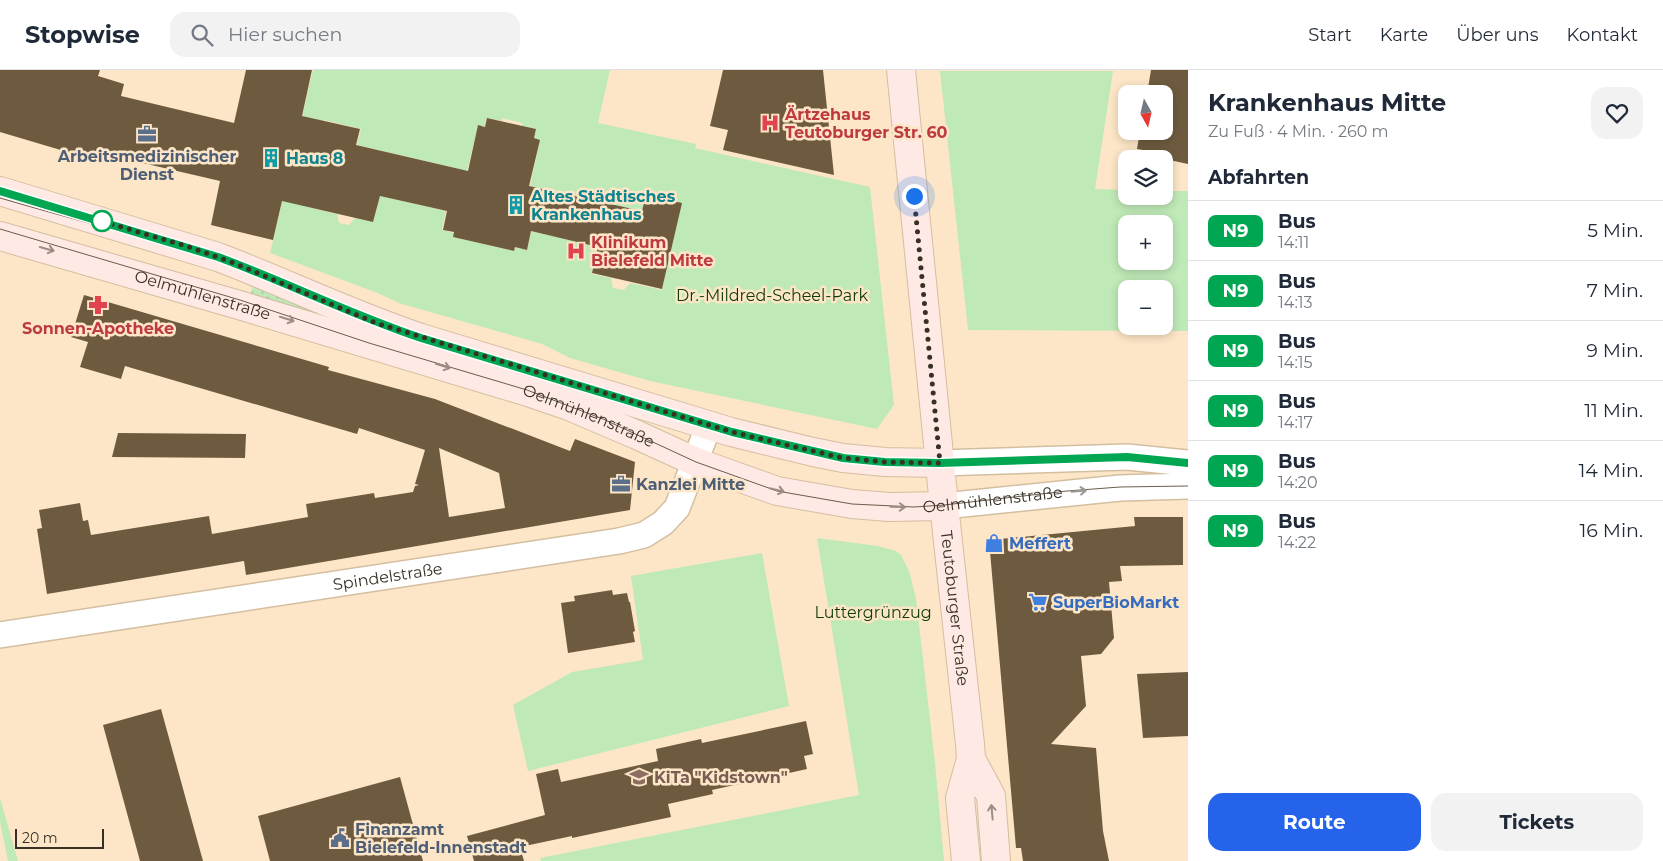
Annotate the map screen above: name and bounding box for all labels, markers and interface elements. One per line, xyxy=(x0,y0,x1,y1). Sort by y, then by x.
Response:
search box xyxy=(170,12,520,57)
text: Stopwise xyxy=(25,20,140,49)
icon: search xyxy=(188,21,216,49)
text: Hier suchen xyxy=(228,23,342,46)
text: Start xyxy=(1308,24,1352,46)
text: Karte xyxy=(1380,24,1428,46)
text: Über uns xyxy=(1456,24,1539,46)
text: Kontakt xyxy=(1567,24,1638,46)
north arrow xyxy=(1118,85,1172,140)
map controls xyxy=(1118,85,1173,335)
button: heart xyxy=(1591,87,1643,139)
text: Krankenhaus Mitte xyxy=(1208,88,1446,117)
place label: Ärtzehaus Teutoburger Str. 60 xyxy=(784,105,948,142)
hospital icon: Ärtzehaus Teutoburger Str. 60 xyxy=(759,112,781,134)
text: Zu Fuß · 4 Min. · 260 m xyxy=(1208,122,1388,141)
office icon: Arbeitsmedizinischer Dienst xyxy=(136,123,158,145)
place label: Arbeitsmedizinischer Dienst xyxy=(57,147,236,184)
building icon: Haus 8 xyxy=(260,147,282,169)
place label: Haus 8 xyxy=(286,149,343,168)
button: layers xyxy=(1118,150,1173,205)
text: Abfahrten xyxy=(1208,166,1309,189)
your location xyxy=(902,184,927,209)
place label: Altes Städtisches Krankenhaus xyxy=(530,187,676,224)
building icon: Altes Städtisches Krankenhaus xyxy=(505,194,527,216)
unlabelled marker xyxy=(91,210,113,232)
text: Bus xyxy=(1278,210,1316,233)
button: + xyxy=(1118,215,1173,270)
text: 5 Min. xyxy=(1587,219,1643,242)
text: N9 xyxy=(1222,220,1249,242)
place label: Klinikum Bielefeld Mitte xyxy=(591,233,713,270)
text: 14:11 xyxy=(1278,233,1309,252)
hospital icon: Klinikum Bielefeld Mitte xyxy=(565,240,587,262)
one-way arrow xyxy=(38,245,54,255)
street label: Oelmühlenstraße xyxy=(132,266,273,324)
text: Bus xyxy=(1278,270,1316,293)
text: 7 Min. xyxy=(1587,279,1643,302)
button: − xyxy=(1118,280,1173,335)
text: N9 xyxy=(1222,280,1249,302)
park label: Dr.-Mildred-Scheel-Park xyxy=(676,286,868,305)
text: 14:13 xyxy=(1278,293,1313,312)
pharmacy icon: Sonnen-Apotheke xyxy=(87,294,109,316)
one-way arrow xyxy=(278,315,294,325)
place label: Sonnen-Apotheke xyxy=(22,319,174,338)
text: Bus xyxy=(1278,330,1316,353)
text: 9 Min. xyxy=(1586,339,1643,362)
text: N9 xyxy=(1222,340,1249,362)
text: 14:15 xyxy=(1278,353,1313,372)
one-way arrow xyxy=(434,361,450,371)
street label: Oelmühlenstraße xyxy=(520,380,658,452)
text: Bus xyxy=(1278,390,1316,413)
text: 11 Min. xyxy=(1584,399,1643,422)
text: N9 xyxy=(1222,400,1249,422)
text: 14:17 xyxy=(1278,413,1313,432)
text: Bus xyxy=(1278,450,1316,473)
text: 14 Min. xyxy=(1578,459,1643,482)
text: N9 xyxy=(1222,460,1249,482)
office icon: Kanzlei Mitte xyxy=(610,473,632,495)
text: 14:20 xyxy=(1278,473,1318,492)
place label: Kanzlei Mitte xyxy=(636,475,745,494)
street label: Oelmühlenstraße xyxy=(922,483,1064,516)
one-way arrow xyxy=(769,486,785,495)
one-way arrow xyxy=(1071,487,1087,496)
one-way arrow xyxy=(889,502,905,512)
text: Bus xyxy=(1278,510,1316,533)
text: 16 Min. xyxy=(1579,519,1643,542)
text: N9 xyxy=(1222,520,1249,542)
street label: Teutoburger Straße xyxy=(937,530,973,687)
shop icon: Meffert xyxy=(983,532,1005,554)
text: 14:22 xyxy=(1278,533,1316,552)
place label: Meffert xyxy=(1009,534,1071,553)
street label: Spindelstraße xyxy=(332,559,444,594)
supermarket icon: SuperBioMarkt xyxy=(1027,591,1049,613)
place label: SuperBioMarkt xyxy=(1053,593,1179,612)
park label: Luttergrünzug xyxy=(814,603,932,622)
school or university icon: KiTa "Kidstown" xyxy=(628,766,650,788)
place label: KiTa "Kidstown" xyxy=(654,768,788,787)
button: Route xyxy=(1208,793,1421,851)
button: Tickets xyxy=(1431,793,1643,851)
one-way arrow xyxy=(988,805,997,821)
place label: Finanzamt Bielefeld-Innenstadt xyxy=(355,820,527,857)
scale bar xyxy=(15,826,104,849)
public building icon: Finanzamt Bielefeld-Innenstadt xyxy=(329,827,351,849)
text: 20 m xyxy=(22,829,58,847)

